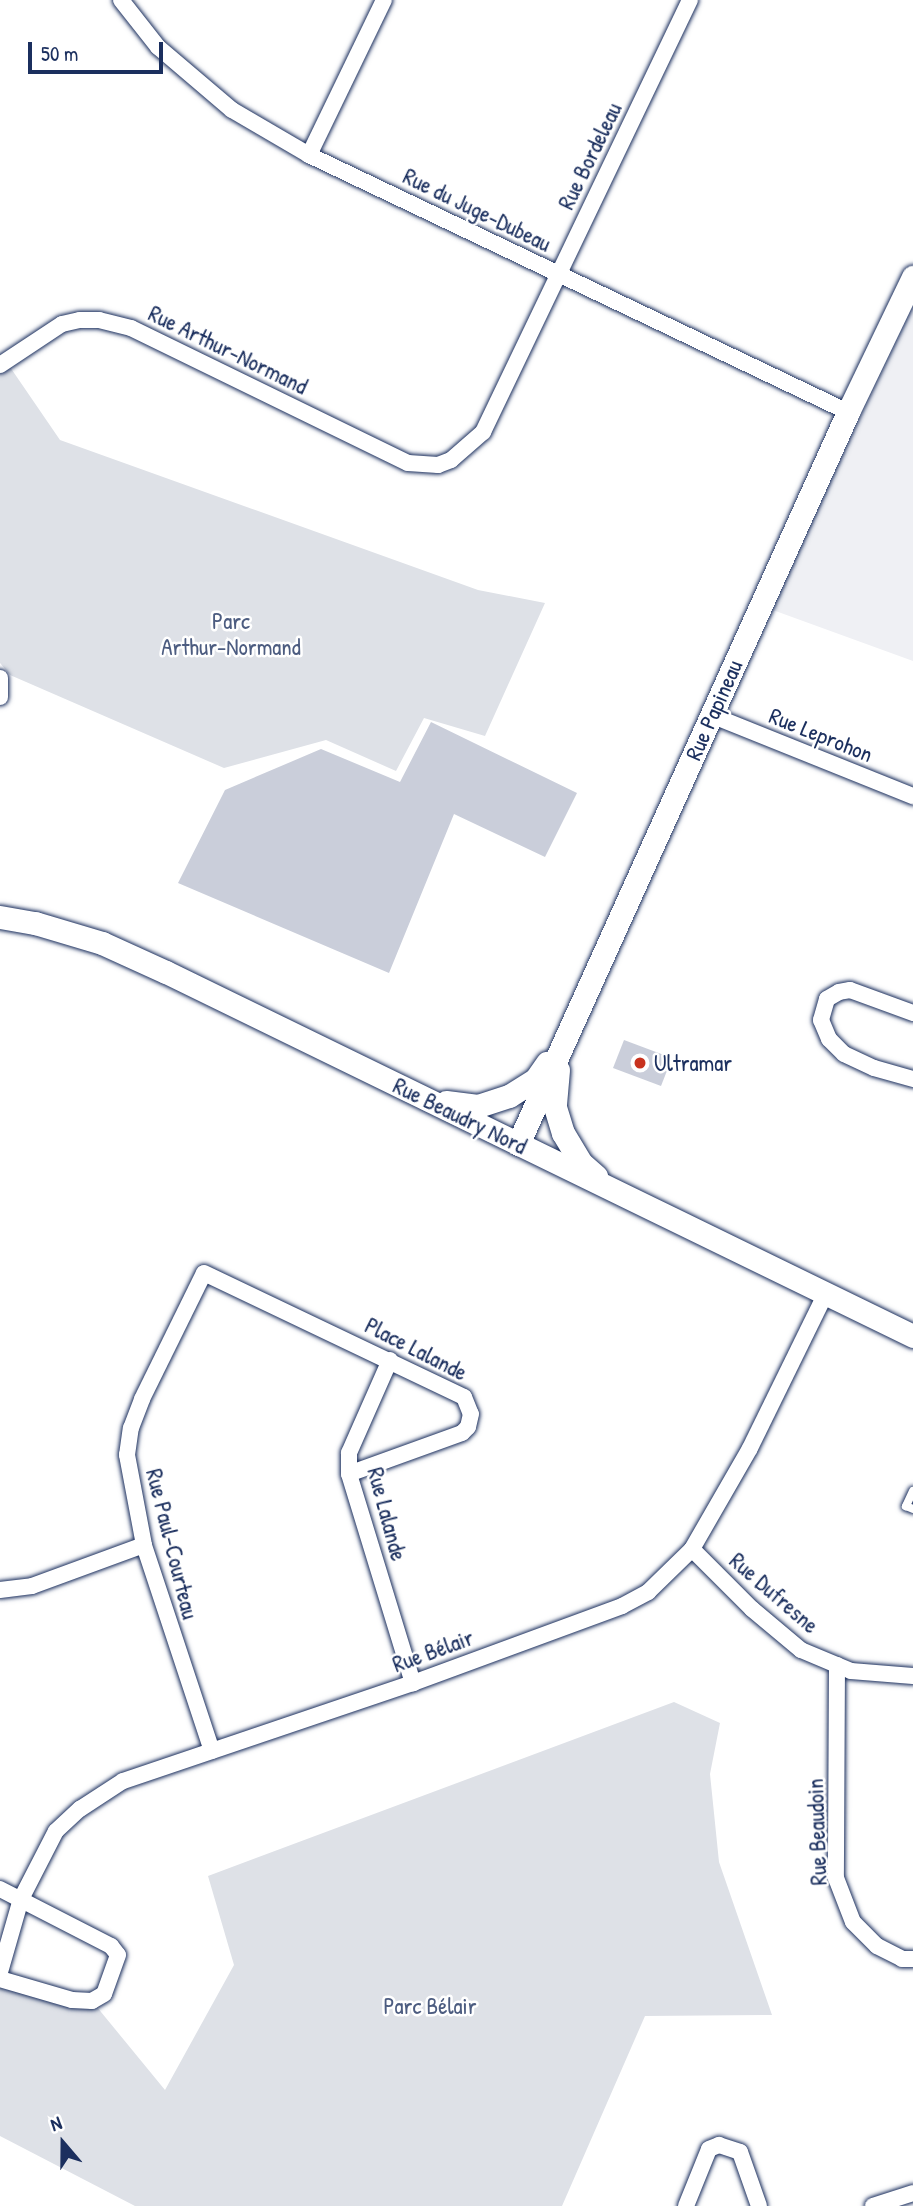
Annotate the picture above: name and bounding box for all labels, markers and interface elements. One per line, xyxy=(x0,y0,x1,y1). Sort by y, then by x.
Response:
scale bar xyxy=(32,28,166,72)
text: 50 m xyxy=(41,39,78,68)
street label: Rue Bordeleau xyxy=(552,98,628,214)
street label: Rue du Juge-Dubeau xyxy=(399,162,555,258)
street label: Rue Arthur-Normand xyxy=(144,300,312,400)
park label: Parc Arthur-Normand xyxy=(161,607,301,661)
street label: Rue Papineau xyxy=(680,656,748,764)
street label: Rue Leprohon xyxy=(765,702,877,768)
place label: Ultramar xyxy=(654,1049,732,1077)
marker: Ultramar xyxy=(632,1055,648,1071)
street label: Rue Beaudry Nord xyxy=(389,1072,531,1160)
street label: Place Lalande xyxy=(360,1312,472,1386)
street label: Rue Lalande xyxy=(361,1464,413,1564)
street label: Rue Paul-Courteau xyxy=(140,1466,204,1622)
street label: Rue Dufresne xyxy=(724,1547,824,1639)
street label: Rue Bélair xyxy=(389,1624,477,1678)
street label: Rue Beaudoin xyxy=(801,1778,833,1886)
park label: Parc Bélair xyxy=(383,1992,477,2020)
north arrow xyxy=(28,2108,98,2178)
text: N xyxy=(47,2109,65,2137)

